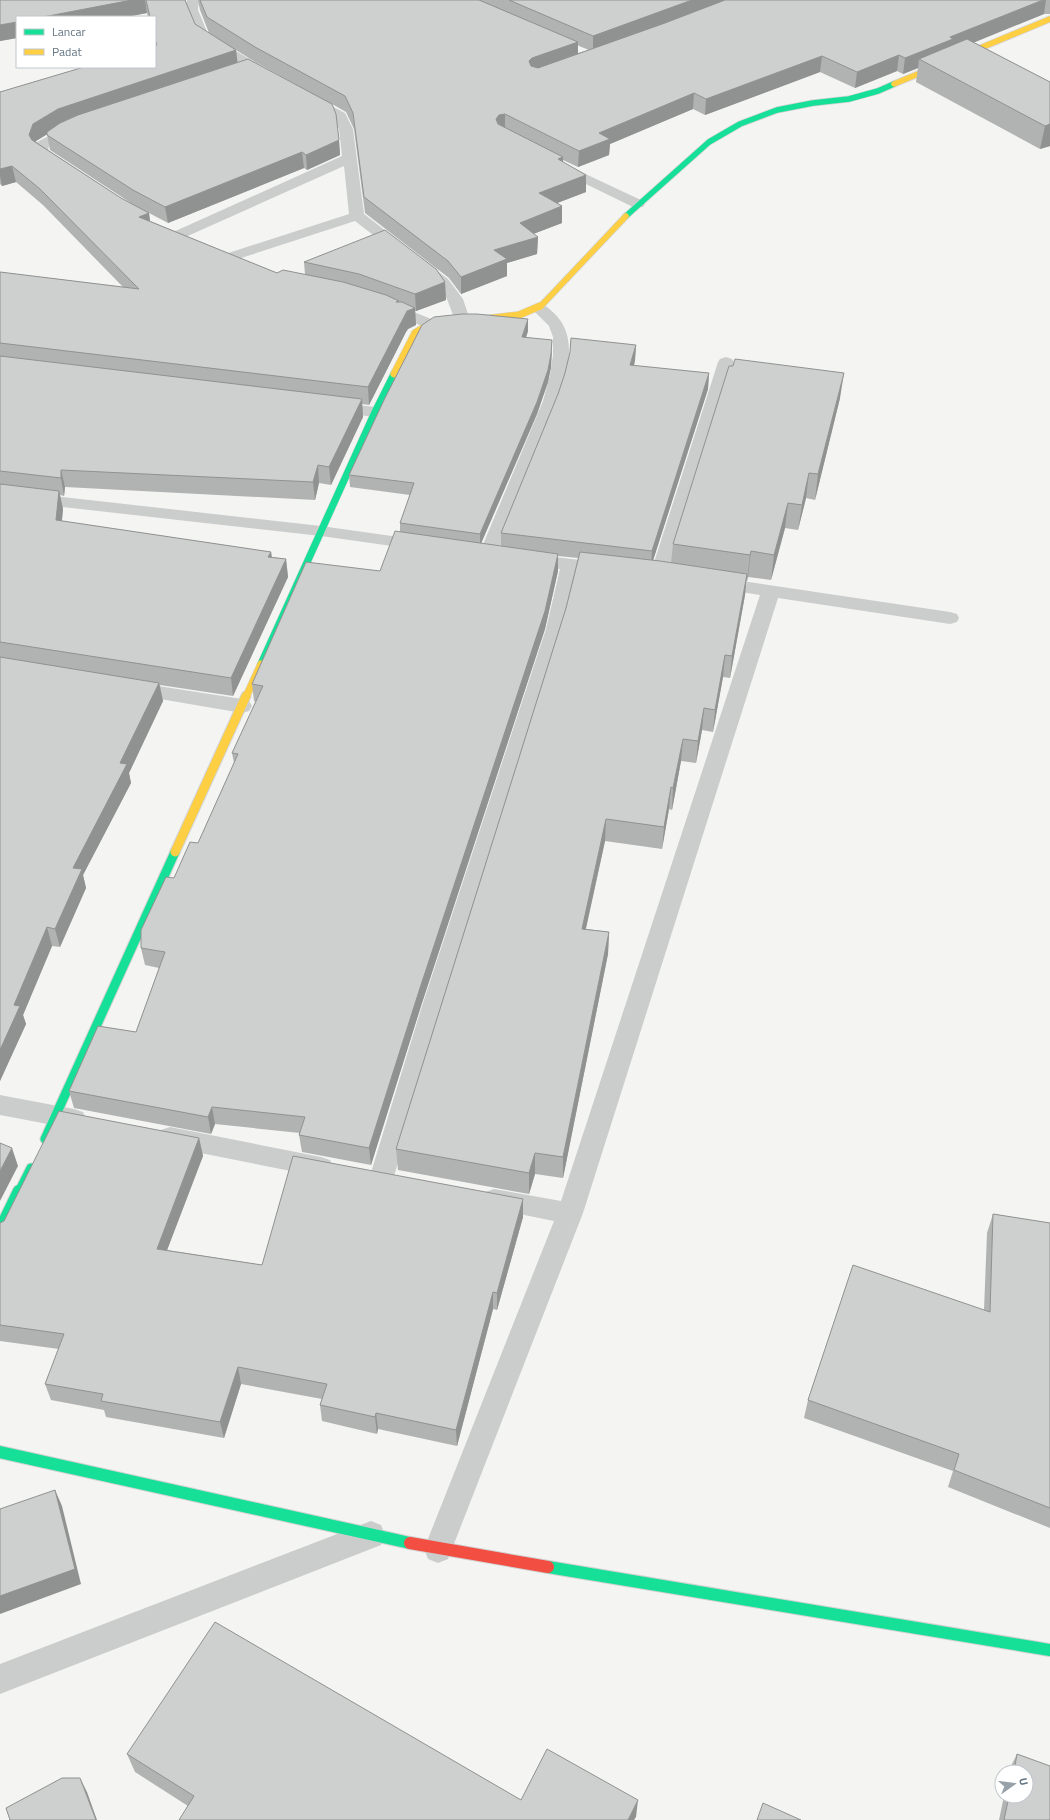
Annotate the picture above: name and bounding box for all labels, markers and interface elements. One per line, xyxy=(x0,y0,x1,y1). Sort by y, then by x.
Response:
legend xyxy=(16,16,156,68)
text: Lancar xyxy=(52,22,86,41)
text: Padat xyxy=(52,42,82,61)
north arrow xyxy=(994,1764,1034,1804)
text: U xyxy=(1015,1776,1032,1787)

